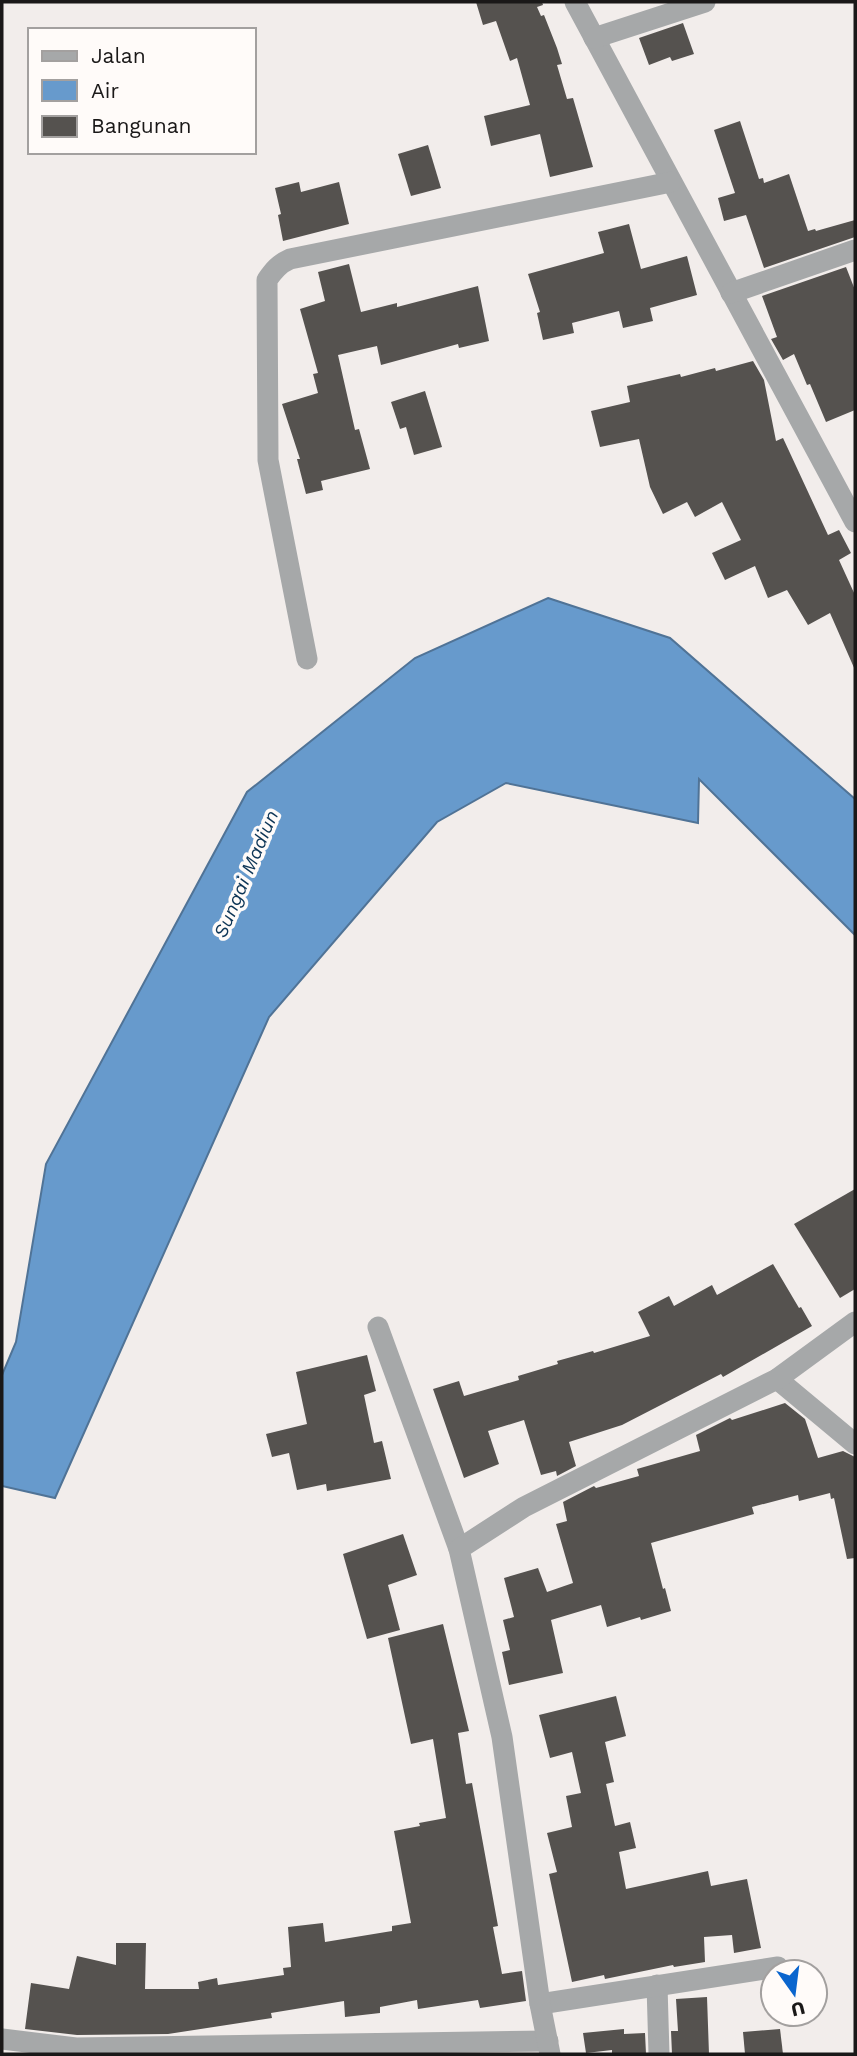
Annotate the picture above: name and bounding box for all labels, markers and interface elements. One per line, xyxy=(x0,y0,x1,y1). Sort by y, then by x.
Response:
legend xyxy=(28,28,256,154)
text: Jalan xyxy=(91,43,146,68)
text: Air xyxy=(91,78,119,103)
text: Bangunan xyxy=(91,113,192,138)
water label: Sungai Madiun xyxy=(209,807,283,941)
north arrow xyxy=(759,1958,829,2028)
text: U xyxy=(789,1996,807,2022)

